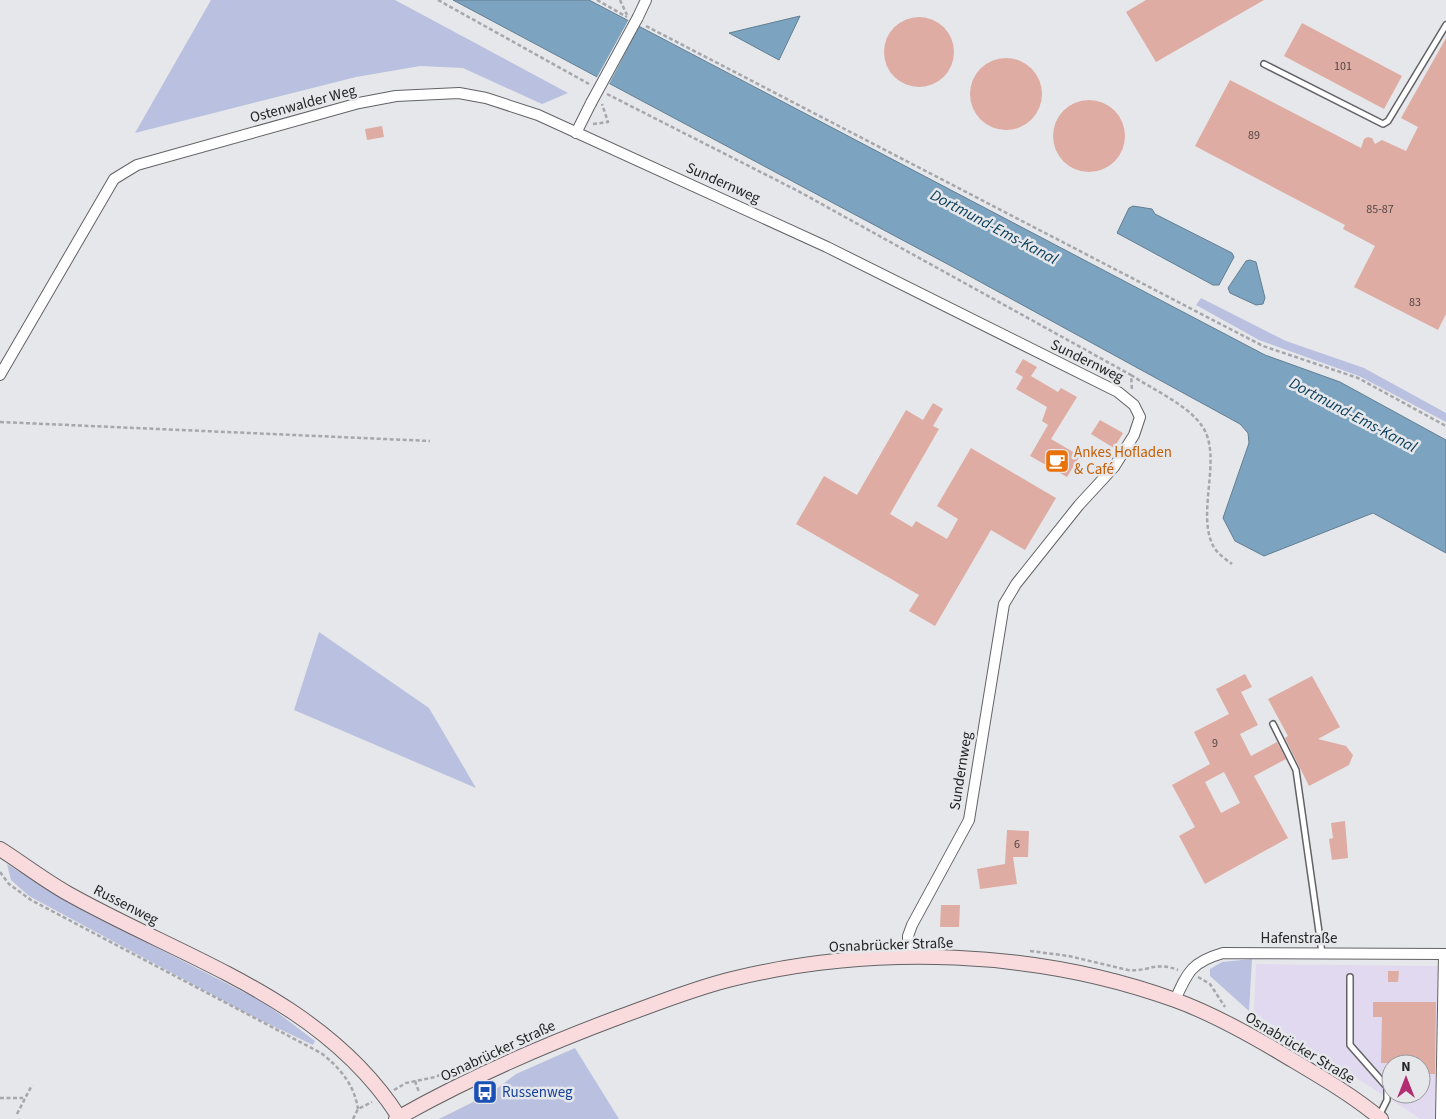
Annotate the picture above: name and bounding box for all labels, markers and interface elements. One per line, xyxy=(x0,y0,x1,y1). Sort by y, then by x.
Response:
house number: 101 xyxy=(1334,58,1352,75)
street label: Ostenwalder Weg xyxy=(248,80,359,128)
house number: 89 xyxy=(1248,127,1260,144)
street label: Sundernweg xyxy=(683,157,764,209)
water label: Dortmund-Ems-Kanal xyxy=(926,184,1062,270)
house number: 85-87 xyxy=(1366,201,1394,218)
house number: 83 xyxy=(1409,294,1421,311)
street label: Sundernweg xyxy=(1047,334,1128,388)
water label: Dortmund-Ems-Kanal xyxy=(1285,372,1421,458)
place label: Ankes Hofladen & Café xyxy=(1074,442,1172,480)
cafe icon: Ankes Hofladen & Café xyxy=(1044,448,1070,474)
street label: Sundernweg xyxy=(944,730,978,812)
house number: 9 xyxy=(1212,735,1218,752)
house number: 6 xyxy=(1014,836,1020,853)
street label: Russenweg xyxy=(90,880,163,931)
street label: Hafenstraße xyxy=(1261,928,1337,949)
street label: Osnabrücker Straße xyxy=(828,932,954,958)
street label: Osnabrücker Straße xyxy=(1241,1007,1359,1089)
street label: Osnabrücker Straße xyxy=(437,1015,559,1087)
north arrow xyxy=(1381,1054,1431,1104)
text: N xyxy=(1401,1057,1411,1077)
bus stop icon: Russenweg xyxy=(472,1079,498,1105)
place label: Russenweg xyxy=(502,1082,573,1103)

